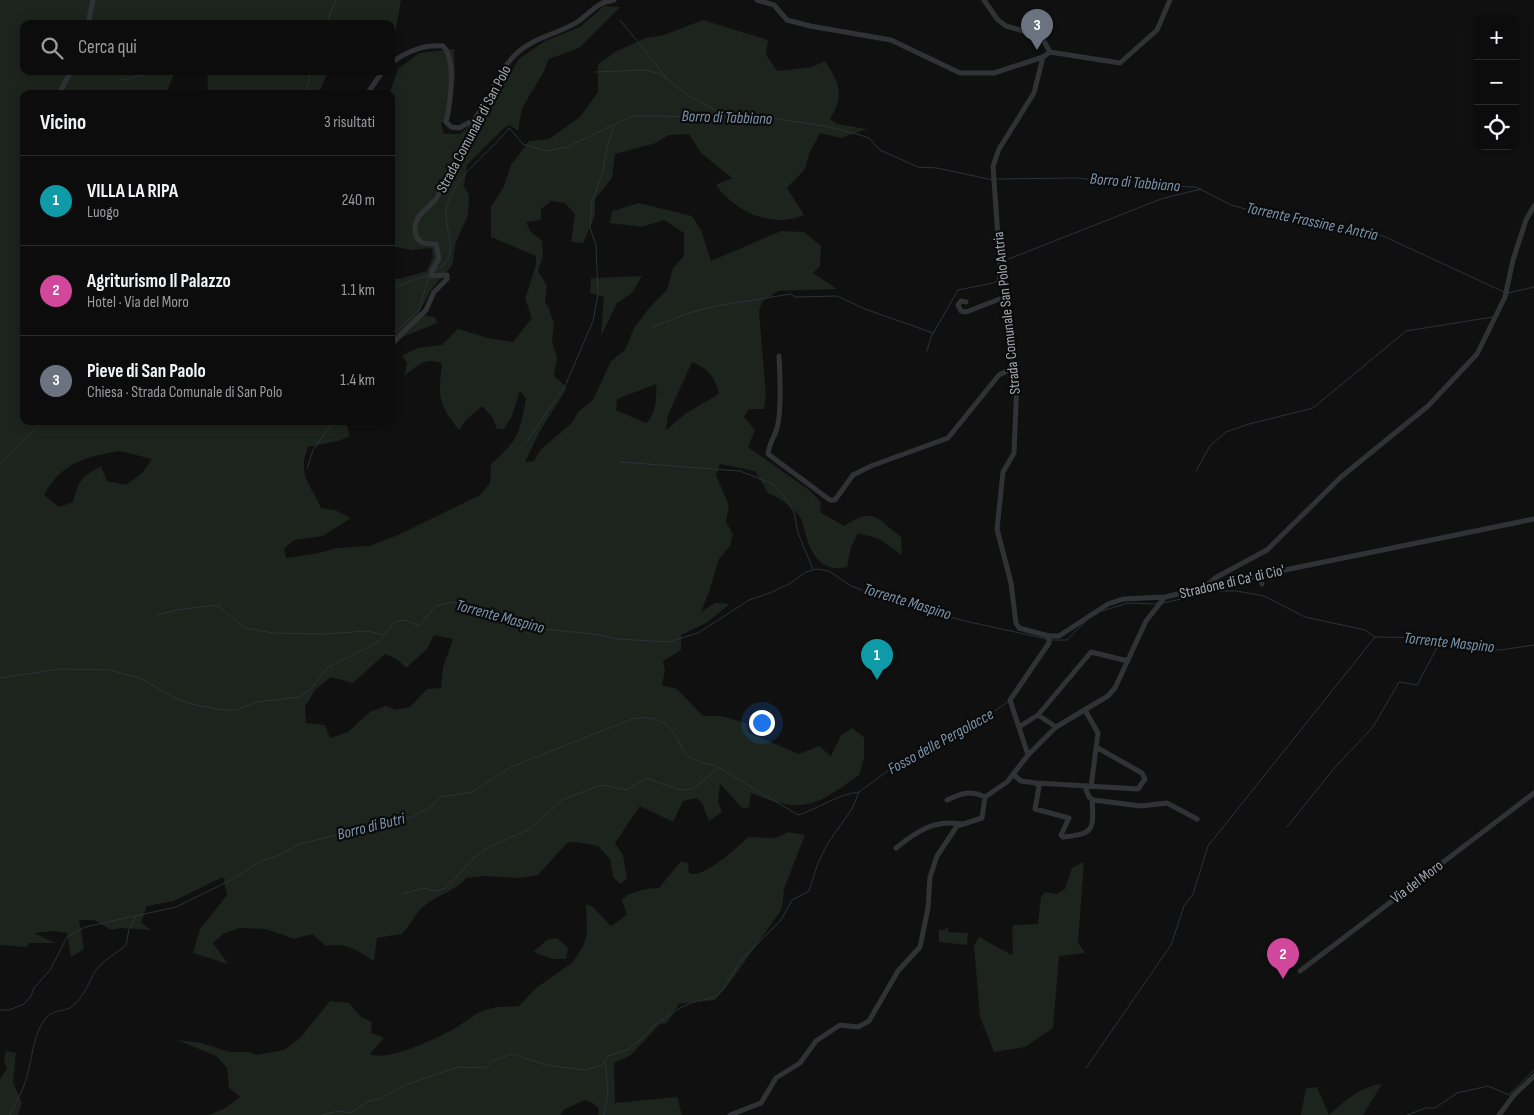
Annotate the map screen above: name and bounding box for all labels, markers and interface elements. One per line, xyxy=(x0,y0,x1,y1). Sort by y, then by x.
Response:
pin: 3 xyxy=(1021,9,1053,50)
map controls xyxy=(1474,15,1519,150)
button: + xyxy=(1474,15,1519,60)
search box xyxy=(20,20,395,75)
icon: search xyxy=(38,34,66,62)
text: Cerca qui xyxy=(78,36,137,59)
button: − xyxy=(1474,60,1519,105)
street label: Strada Comunale di San Polo xyxy=(432,62,516,196)
button: locate xyxy=(1474,105,1519,150)
water label: Borro di Tabbiano xyxy=(681,107,773,129)
text: Vicino xyxy=(40,110,86,135)
text: 3 risultati xyxy=(324,113,375,132)
water label: Borro di Tabbiano xyxy=(1089,170,1181,196)
text: VILLA LA RIPA xyxy=(87,180,178,203)
text: 1 xyxy=(53,191,59,210)
text: 240 m xyxy=(342,191,375,210)
water label: Torrente Frassine e Antria xyxy=(1244,199,1380,245)
text: Luogo xyxy=(87,203,119,222)
street label: Strada Comunale San Polo Antria xyxy=(989,230,1025,395)
text: Agriturismo Il Palazzo xyxy=(87,270,231,293)
text: 2 xyxy=(52,281,60,300)
text: 1.1 km xyxy=(341,281,375,300)
text: Hotel · Via del Moro xyxy=(87,293,189,312)
text: Pieve di San Paolo xyxy=(87,360,206,383)
text: 3 xyxy=(52,371,60,390)
text: 1.4 km xyxy=(340,371,375,390)
text: Chiesa · Strada Comunale di San Polo xyxy=(87,383,283,402)
street label: Stradone di Ca' di Cio' xyxy=(1178,561,1286,603)
water label: Torrente Maspino xyxy=(861,580,954,625)
water label: Torrente Maspino xyxy=(454,596,547,638)
water label: Torrente Maspino xyxy=(1403,629,1496,657)
pin: 1 xyxy=(861,639,893,680)
water label: Fosso delle Pergolacce xyxy=(885,705,997,779)
your location xyxy=(749,710,775,736)
water label: Borro di Butri xyxy=(335,809,408,845)
street label: Via del Moro xyxy=(1387,856,1447,908)
pin: 2 xyxy=(1267,938,1299,979)

